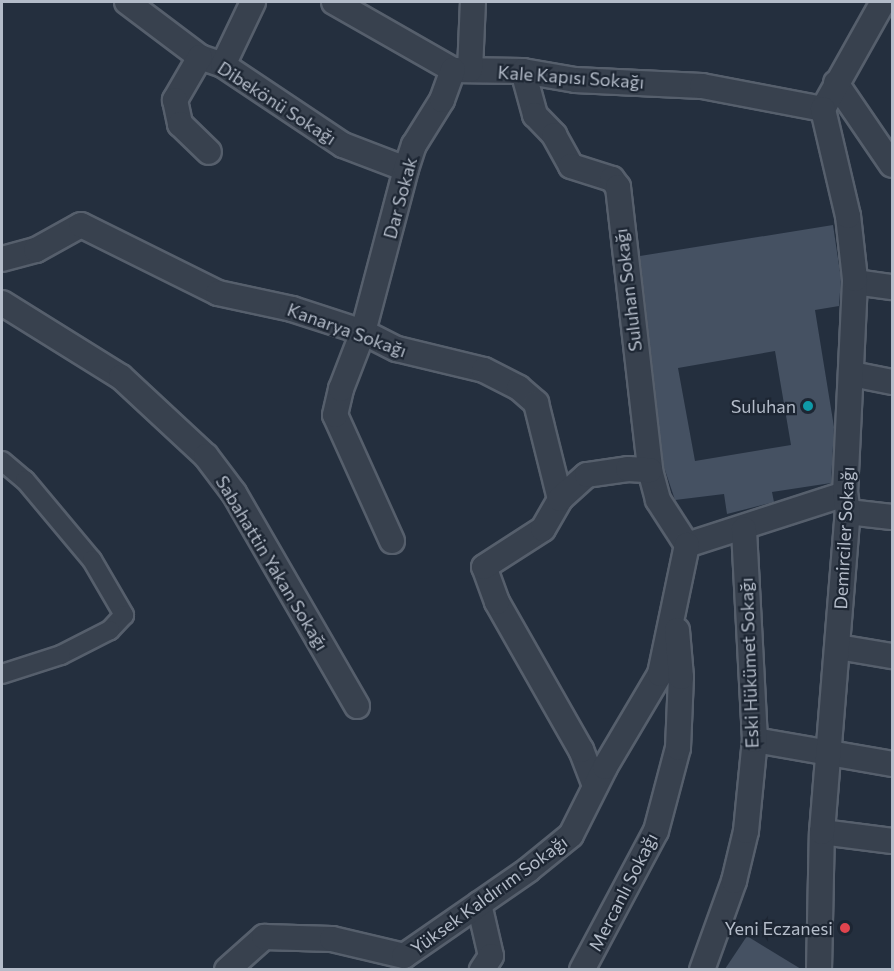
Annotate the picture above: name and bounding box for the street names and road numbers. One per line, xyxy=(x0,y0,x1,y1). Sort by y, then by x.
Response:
street label: Dibekönü Sokağı xyxy=(214,57,340,149)
street label: Kale Kapısı Sokağı xyxy=(497,61,645,93)
street label: Dar Sokak xyxy=(379,155,421,241)
street label: Suluhan Sokağı xyxy=(610,227,646,353)
street label: Kanarya Sokağı xyxy=(284,298,410,362)
street label: Demirciler Sokağı xyxy=(829,466,859,610)
street label: Sabahattin Yakan Sokağı xyxy=(211,472,333,654)
street label: Eski Hükümet Sokağı xyxy=(735,577,763,749)
street label: Mercanlı Sokağı xyxy=(584,829,662,955)
street label: Yüksek Kaldırım Sokağı xyxy=(407,831,571,959)

